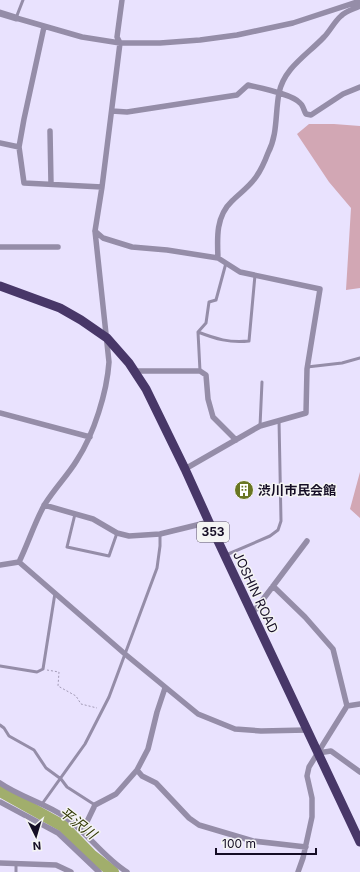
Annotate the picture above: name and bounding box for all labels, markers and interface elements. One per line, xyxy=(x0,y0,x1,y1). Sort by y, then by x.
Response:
building icon: 渋川市民会館 xyxy=(233,479,255,501)
place label: 渋川市民会館 xyxy=(258,482,336,498)
road number: 353 xyxy=(197,522,229,542)
street label: JOSHIN ROAD xyxy=(230,549,282,635)
water label: 平沢川 xyxy=(57,803,102,843)
north arrow xyxy=(16,816,56,856)
scale bar xyxy=(216,830,316,856)
text: 100 m xyxy=(222,836,256,851)
text: N xyxy=(32,839,42,853)

